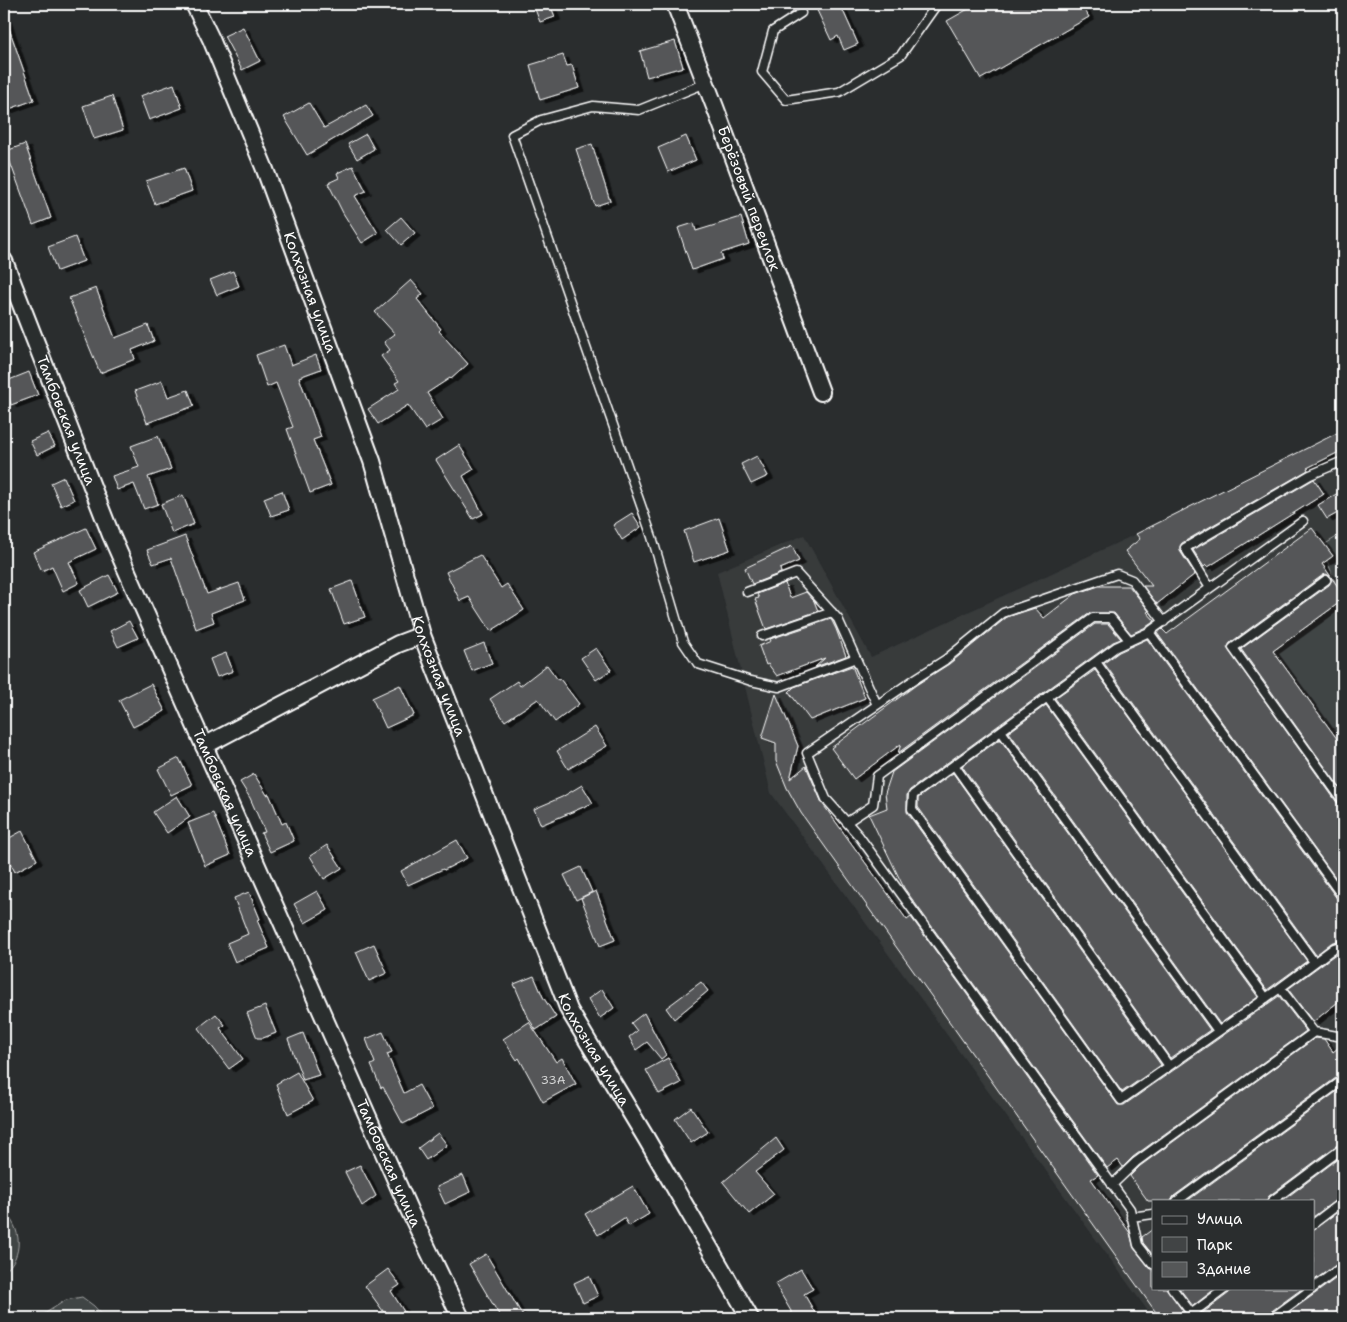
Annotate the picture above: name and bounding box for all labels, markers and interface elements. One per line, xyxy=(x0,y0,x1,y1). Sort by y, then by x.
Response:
street label: Берёзовый переулок xyxy=(713,123,785,274)
street label: Колхозная улица xyxy=(279,229,342,356)
street label: Тамбовская улица xyxy=(32,353,101,489)
street label: Колхозная улица xyxy=(407,614,471,740)
street label: Тамбовская улица xyxy=(188,726,262,860)
street label: Колхозная улица xyxy=(553,990,635,1110)
house number: 33А xyxy=(541,1072,566,1088)
street label: Тамбовская улица xyxy=(352,1096,426,1231)
legend xyxy=(1152,1200,1314,1290)
text: Улица xyxy=(1197,1209,1243,1229)
text: Парк xyxy=(1197,1235,1233,1255)
text: Здание xyxy=(1197,1259,1251,1279)

